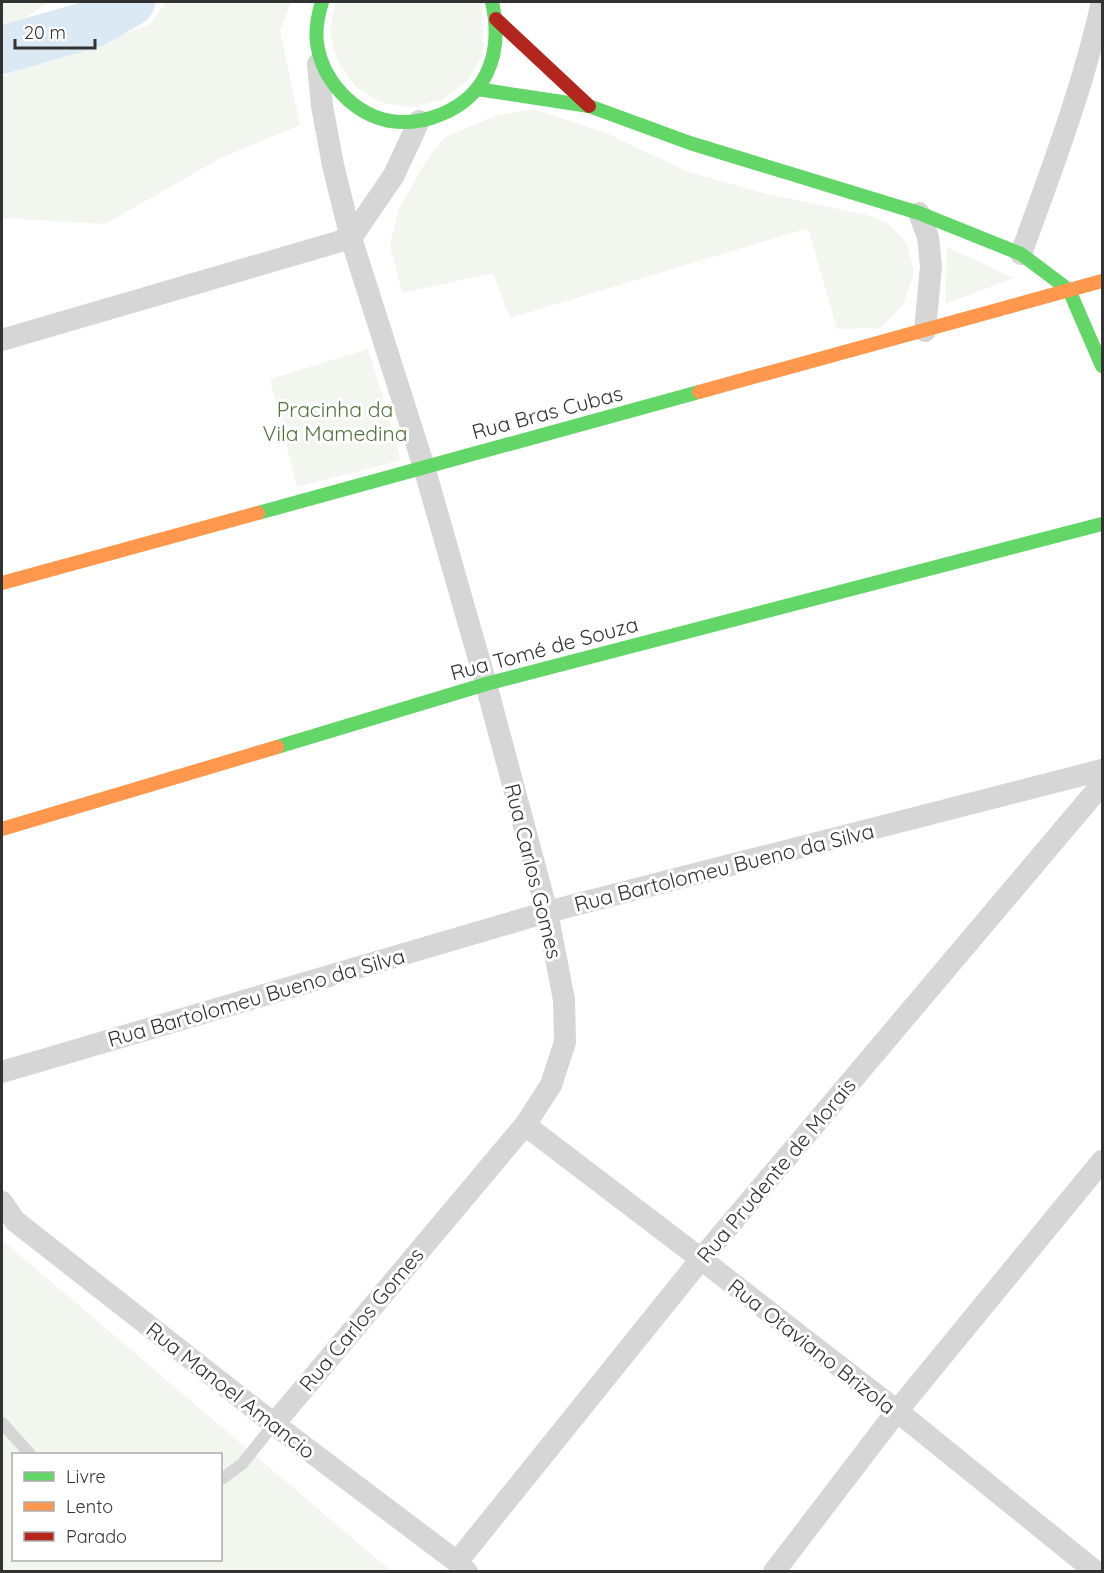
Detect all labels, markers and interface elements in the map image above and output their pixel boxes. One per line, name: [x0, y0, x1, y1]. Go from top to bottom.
scale bar: [15, 12, 94, 50]
text: 20 m: [24, 21, 66, 44]
street label: Rua Bras Cubas: [469, 379, 625, 445]
park label: Pracinha da Vila Mamedina: [263, 396, 407, 446]
street label: Rua Tomé de Souza: [447, 610, 641, 686]
street label: Rua Carlos Gomes: [500, 781, 568, 961]
street label: Rua Bartolomeu Bueno da Silva: [571, 817, 877, 917]
street label: Rua Bartolomeu Bueno da Silva: [104, 942, 408, 1052]
street label: Rua Prudente de Morais: [691, 1072, 861, 1268]
street label: Rua Carlos Gomes: [293, 1242, 429, 1396]
street label: Rua Otaviano Brizola: [723, 1273, 901, 1419]
street label: Rua Manoel Amancio: [141, 1316, 321, 1464]
legend: [12, 1453, 222, 1561]
text: Livre: [66, 1465, 106, 1488]
text: Lento: [66, 1495, 113, 1518]
text: Parado: [66, 1525, 127, 1548]

